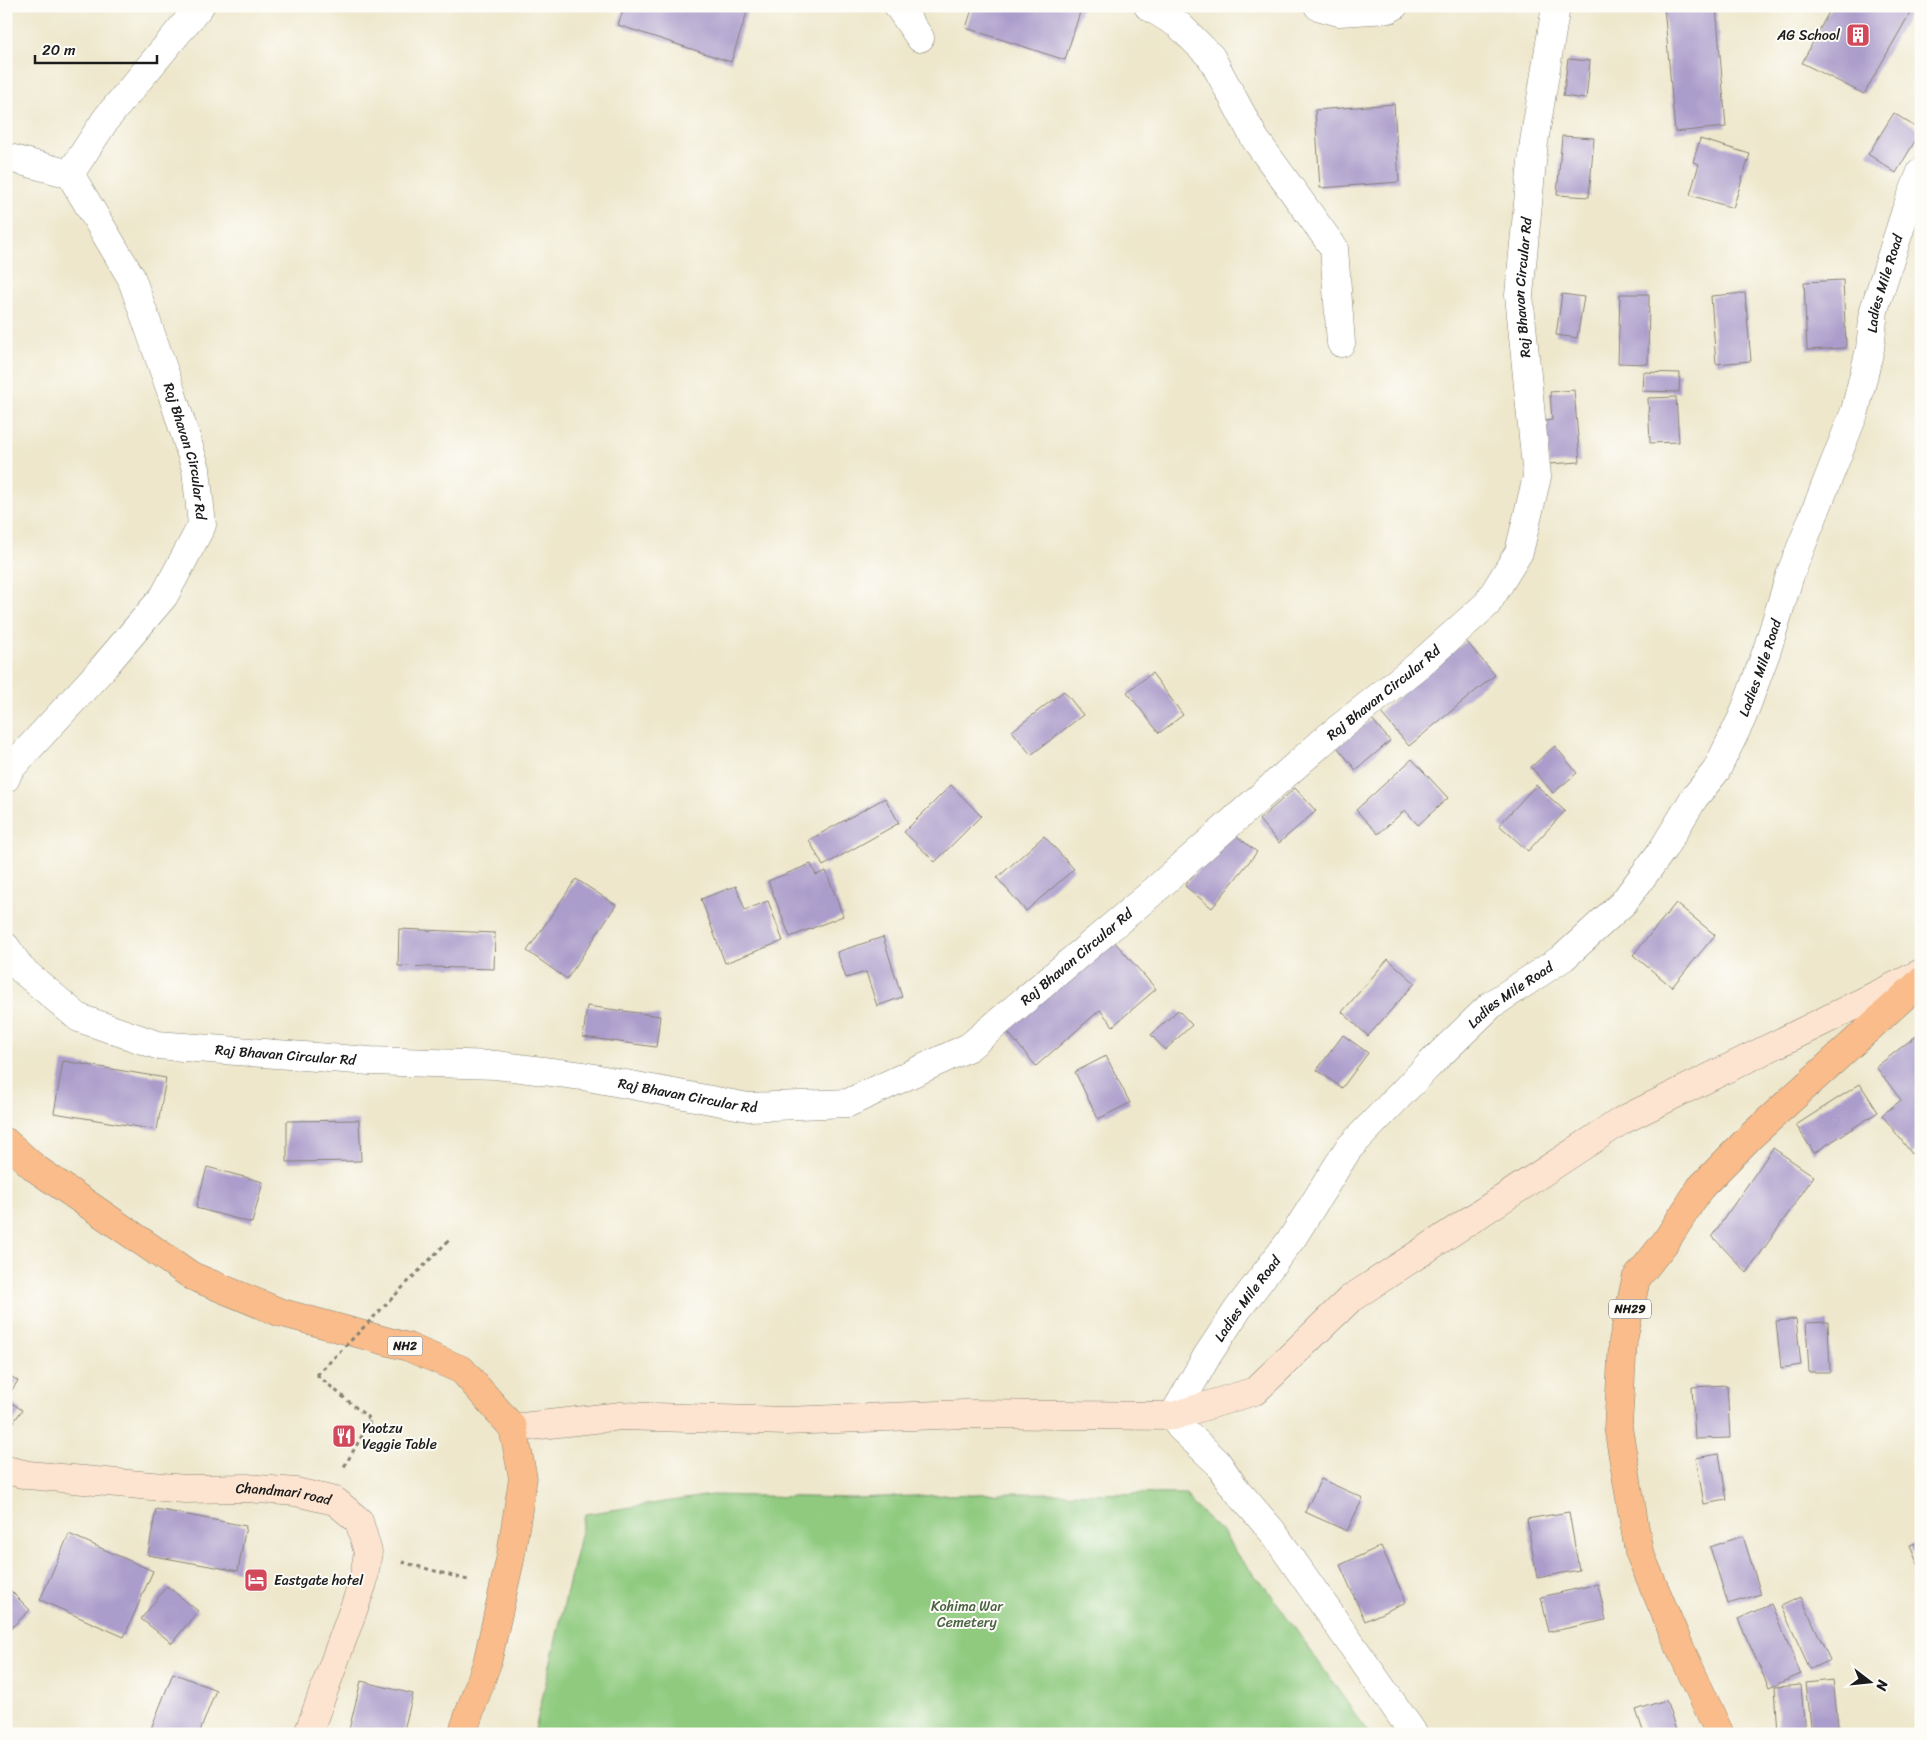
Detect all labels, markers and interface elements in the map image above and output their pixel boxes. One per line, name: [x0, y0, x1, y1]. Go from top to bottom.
building icon: AG School: [1845, 22, 1871, 48]
place label: AG School: [1776, 23, 1841, 48]
scale bar: [35, 32, 158, 64]
text: 20 m: [42, 37, 76, 63]
street label: Raj Bhavan Circular Rd: [1506, 215, 1539, 359]
street label: Ladies Mile Road: [1859, 230, 1910, 334]
street label: Raj Bhavan Circular Rd: [156, 379, 214, 523]
street label: Ladies Mile Road: [1731, 615, 1789, 720]
street label: Raj Bhavan Circular Rd: [1321, 638, 1447, 747]
street label: Raj Bhavan Circular Rd: [1014, 901, 1139, 1012]
street label: Ladies Mile Road: [1461, 954, 1560, 1034]
street label: Raj Bhavan Circular Rd: [214, 1037, 358, 1073]
street label: Raj Bhavan Circular Rd: [616, 1070, 759, 1120]
street label: Ladies Mile Road: [1207, 1249, 1288, 1347]
road number: NH29: [1609, 1300, 1651, 1318]
road number: NH2: [388, 1336, 422, 1355]
place label: Yaotzu Veggie Table: [362, 1416, 437, 1457]
restaurant icon: Yaotzu Veggie Table: [331, 1423, 357, 1449]
street label: Chandmari road: [235, 1475, 335, 1513]
hotel icon: Eastgate hotel: [243, 1567, 269, 1593]
place label: Eastgate hotel: [274, 1568, 364, 1593]
park label: Kohima War Cemetery: [931, 1594, 1004, 1635]
north arrow: [1844, 1658, 1894, 1708]
text: N: [1869, 1676, 1896, 1694]

